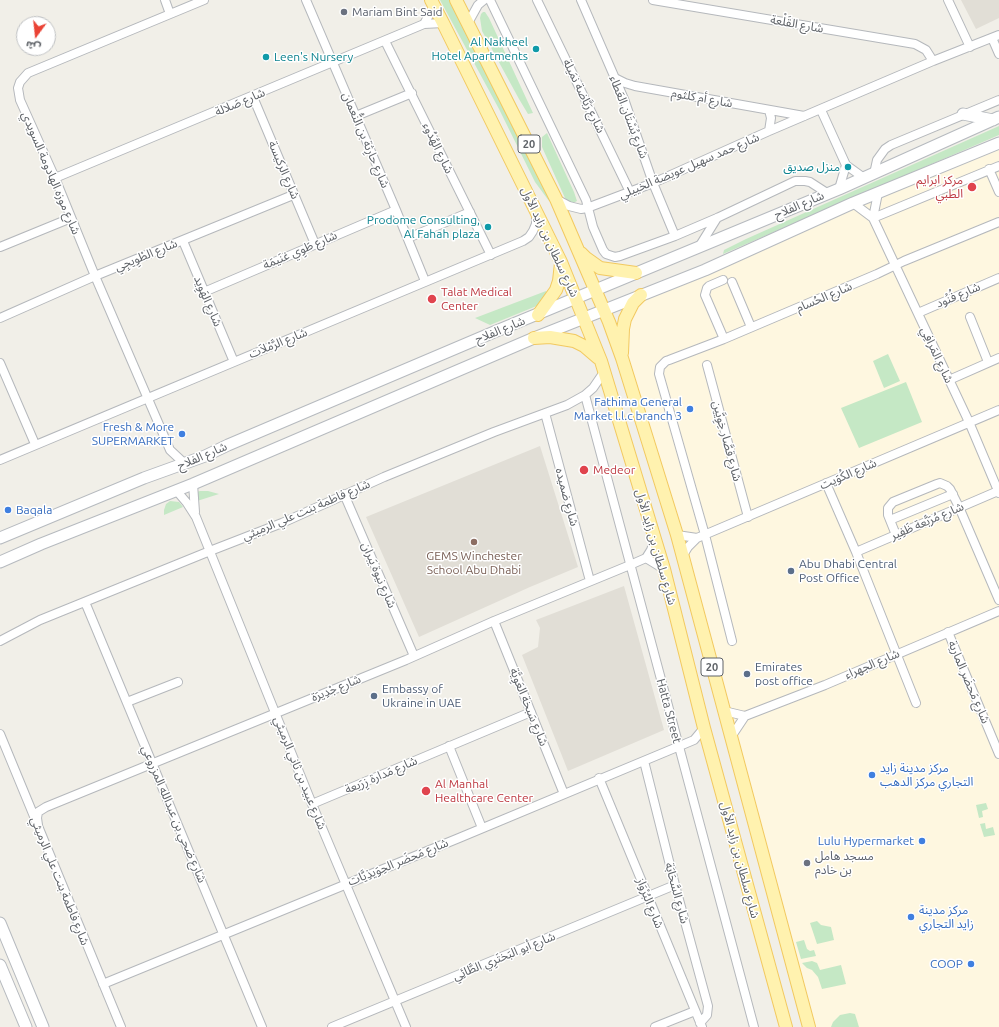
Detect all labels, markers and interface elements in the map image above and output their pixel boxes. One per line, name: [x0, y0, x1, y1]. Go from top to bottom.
place label: Mariam Bint Said: [352, 5, 443, 19]
marker: Mariam Bint Said: [339, 7, 349, 17]
street label: شارع القَلْعة: [769, 12, 825, 36]
north arrow: [16, 16, 56, 56]
place label: Al Nakheel Hotel Apartments: [431, 35, 528, 63]
text: ش: [24, 39, 42, 54]
marker: Al Nakheel Hotel Apartments: [531, 44, 541, 54]
place label: Leen's Nursery: [274, 50, 353, 64]
marker: Leen's Nursery: [261, 52, 271, 62]
street label: شارع رَبَّاضة نمَيلة: [560, 57, 608, 135]
street label: شارع بُسْتَان العَطاء: [607, 73, 651, 161]
street label: شارع صَلالة: [213, 85, 267, 119]
street label: شارع أم كلثوم: [670, 86, 734, 110]
street label: شارع حارِثة بن النُّعمان: [339, 90, 393, 190]
street label: شارع موزه الهادومة السويدي: [19, 109, 83, 237]
street label: شارع الهُدُوء: [420, 120, 456, 176]
street label: شارع حمد سهيل عويضة الخييلي: [617, 130, 761, 202]
road number: 20: [518, 135, 540, 153]
street label: شارع الركيسة: [265, 139, 303, 201]
place label: منزل صديق: [783, 160, 840, 174]
marker: منزل صديق: [843, 162, 853, 172]
place label: مركز ابرايم الطبي: [916, 173, 963, 201]
marker: مركز ابرايم الطبي: [966, 181, 978, 193]
street label: شارع سلطان بن زايد الأول: [518, 185, 582, 299]
street label: شارع الفلاح: [772, 188, 826, 222]
place label: Prodome Consulting, Al Fahah plaza: [367, 213, 480, 241]
marker: Prodome Consulting, Al Fahah plaza: [483, 222, 493, 232]
street label: شارع طَوِي غنَيمَة: [261, 228, 339, 272]
street label: شارع الطْوِيجِي: [113, 236, 179, 274]
street label: شارع الهَوِيد: [191, 273, 225, 329]
street label: شارع الحُسام: [794, 279, 854, 315]
street label: شارع فُنُود: [934, 279, 982, 311]
place label: Talat Medical Center: [441, 285, 512, 313]
marker: Talat Medical Center: [426, 293, 438, 305]
street label: شارع الفلاح: [473, 313, 527, 347]
street label: شارع الرَّمْلاَت: [247, 325, 309, 361]
street label: شارع المَرافِي: [918, 325, 956, 385]
place label: Fathima General Market l.l.c branch 3: [574, 395, 682, 423]
street label: شارع قصَّار خِوِيَّين: [709, 399, 745, 483]
marker: Fathima General Market l.l.c branch 3: [685, 404, 695, 414]
place label: Fresh & More SUPERMARKET: [92, 420, 174, 448]
marker: Fresh & More SUPERMARKET: [177, 429, 187, 439]
street label: شارع الفلاح: [175, 439, 229, 473]
street label: شارع الكُوَيت: [817, 456, 879, 492]
place label: Medeor: [593, 463, 635, 477]
marker: Medeor: [578, 464, 590, 476]
street label: شارع ضميده: [552, 466, 582, 528]
street label: شارع فاطمة بنت علي الرميثي: [240, 477, 372, 543]
street label: شارع سلطان بن زايد الأول: [633, 487, 679, 607]
street label: شارع مُرَبَّعة ظَفِير: [888, 499, 966, 543]
place label: Baqala: [16, 503, 52, 517]
marker: Baqala: [3, 505, 13, 515]
marker: GEMS Winchester School Abu Dhabi: [469, 537, 479, 547]
street label: شارع نيوة يَبران: [359, 540, 399, 610]
place label: GEMS Winchester School Abu Dhabi: [426, 549, 522, 577]
place label: Abu Dhabi Central Post Office: [799, 557, 897, 585]
marker: Abu Dhabi Central Post Office: [786, 566, 796, 576]
street label: شارع مَحضَر المارية: [945, 638, 993, 726]
street label: شارع الجهراء: [842, 646, 902, 682]
road number: 20: [701, 658, 723, 676]
place label: Emirates post office: [755, 660, 813, 688]
street label: شارع سَبخة العَوِيَّة: [507, 666, 551, 748]
marker: Emirates post office: [742, 669, 752, 679]
street label: شارع جْدِيرَة: [309, 672, 363, 704]
street label: Hatta Street: [653, 677, 685, 745]
place label: Embassy of Ukraine in UAE: [382, 682, 461, 710]
marker: Embassy of Ukraine in UAE: [369, 691, 379, 701]
street label: شارع عبيد بن ثاني الرميثي: [271, 714, 329, 832]
street label: شارع ضحي بن عبدالله المزروعي: [138, 743, 210, 885]
street label: شارع مَدارة زِرَيعة: [343, 753, 419, 797]
place label: مركز مدينة زايد التجاري مركز الدهب: [880, 761, 973, 789]
marker: مركز مدينة زايد التجاري مركز الدهب: [867, 770, 877, 780]
place label: Al Manhal Healthcare Center: [435, 777, 533, 805]
marker: Al Manhal Healthcare Center: [420, 785, 432, 797]
street label: شارع سلطان بن زايد الأول: [718, 800, 762, 920]
street label: شارع فاطمة بنت علي الرميثي: [28, 815, 92, 947]
place label: Lulu Hypermarket: [818, 834, 914, 848]
street label: شارع مَحضَر الحِوَيذِيَّات: [346, 835, 450, 889]
marker: Lulu Hypermarket: [917, 836, 927, 846]
place label: مسجد هامل بن خادم: [815, 849, 874, 877]
marker: مسجد هامل بن خادم: [802, 858, 812, 868]
street label: شارع السَّحَابَة: [662, 861, 692, 925]
street label: شارع البُرْوَاز: [633, 875, 667, 931]
place label: مركز مدينة زايد التجاري: [919, 903, 974, 931]
marker: مركز مدينة زايد التجاري: [906, 912, 916, 922]
street label: شارع أبو البَختَرِي الطَّائِي: [451, 929, 557, 983]
place label: COOP: [930, 957, 963, 971]
marker: COOP: [966, 959, 976, 969]

